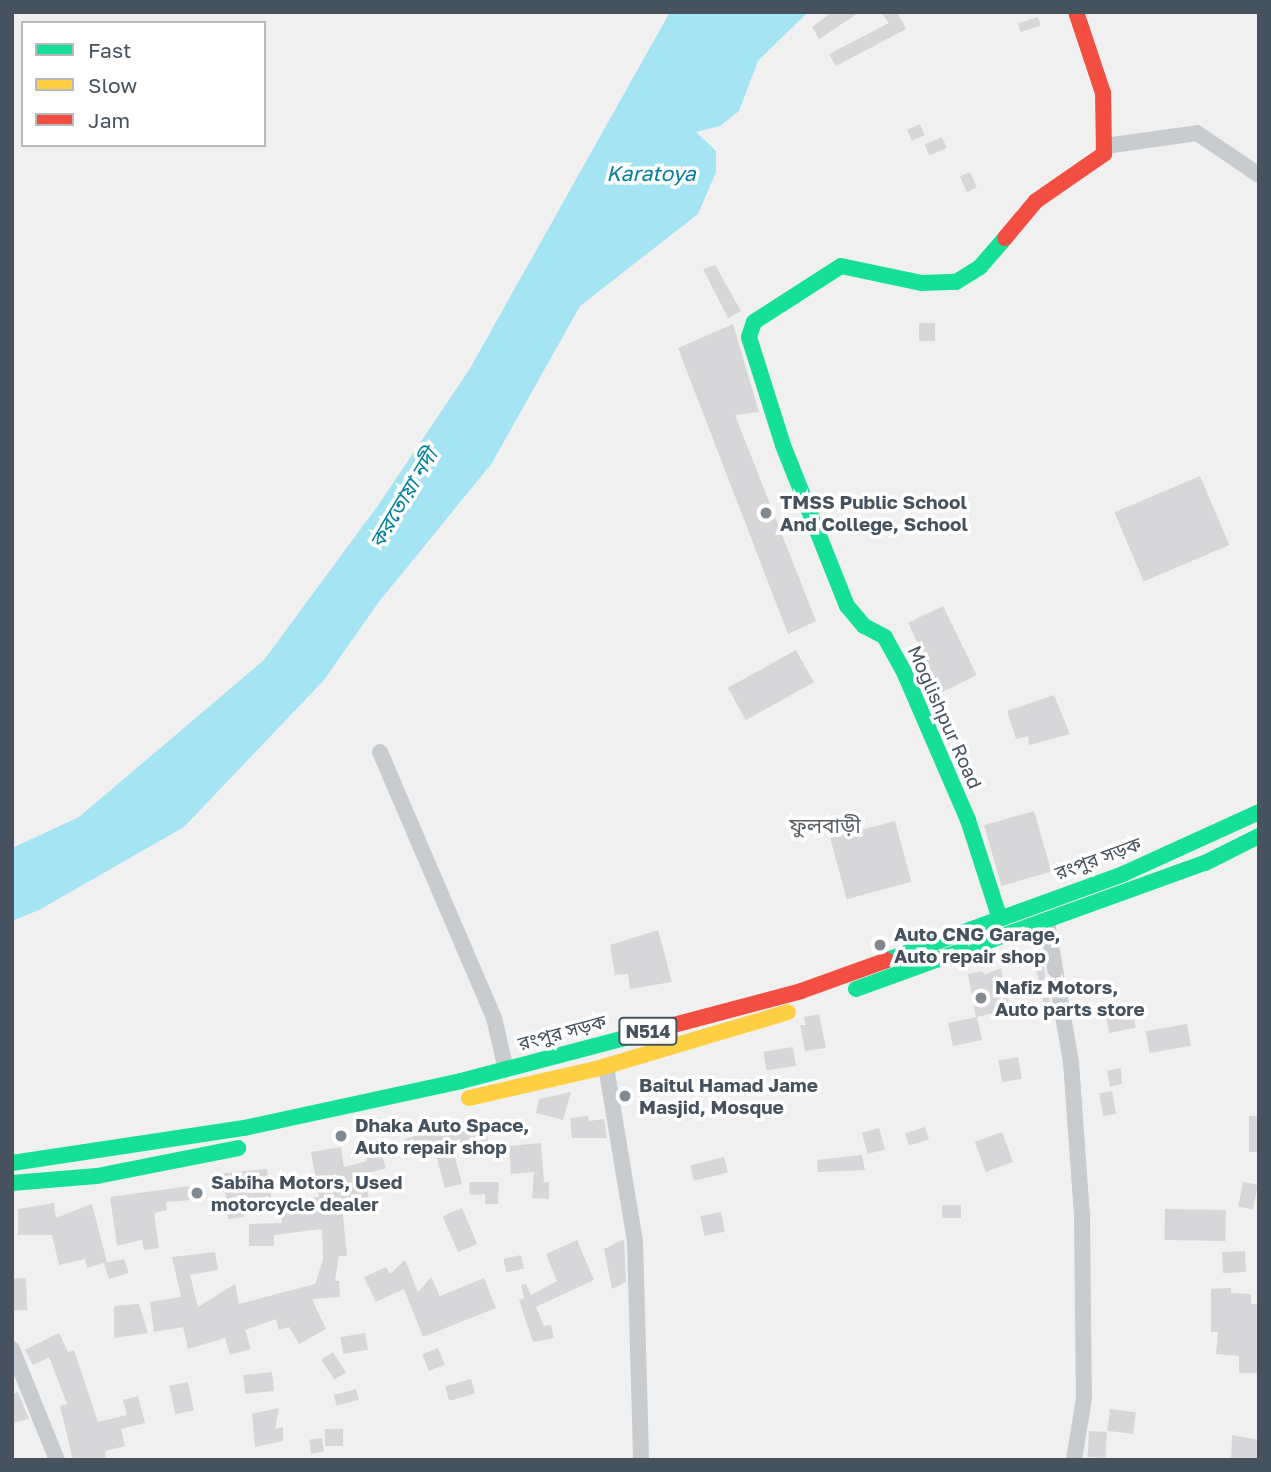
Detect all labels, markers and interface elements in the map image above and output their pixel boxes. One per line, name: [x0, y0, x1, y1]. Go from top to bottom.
legend: [21, 21, 266, 147]
text: Fast: [88, 37, 131, 63]
text: Slow: [88, 72, 137, 98]
text: Jam: [88, 107, 130, 133]
water label: Karatoya: [606, 160, 696, 186]
water label: করতোয়া নদী: [364, 444, 442, 552]
place label: TMSS Public School And College, School: [780, 491, 968, 535]
marker: TMSS Public School And College, School: [758, 505, 774, 521]
street label: Moglishpur Road: [903, 642, 987, 792]
district label: ফুলবাড়ী: [789, 812, 861, 838]
street label: রংপুর সড়ক: [1052, 832, 1144, 884]
place label: Auto CNG Garage, Auto repair shop: [894, 923, 1061, 967]
marker: Auto CNG Garage, Auto repair shop: [872, 937, 888, 953]
place label: Nafiz Motors, Auto parts store: [995, 976, 1145, 1020]
marker: Nafiz Motors, Auto parts store: [973, 990, 989, 1006]
street label: রংপুর সড়ক: [516, 1009, 608, 1055]
road number: N514: [618, 1016, 678, 1046]
place label: Baitul Hamad Jame Masjid, Mosque: [639, 1074, 818, 1118]
marker: Baitul Hamad Jame Masjid, Mosque: [617, 1088, 633, 1104]
place label: Dhaka Auto Space, Auto repair shop: [355, 1114, 529, 1158]
marker: Dhaka Auto Space, Auto repair shop: [333, 1128, 349, 1144]
place label: Sabiha Motors, Used motorcycle dealer: [211, 1171, 402, 1215]
marker: Sabiha Motors, Used motorcycle dealer: [189, 1185, 205, 1201]

